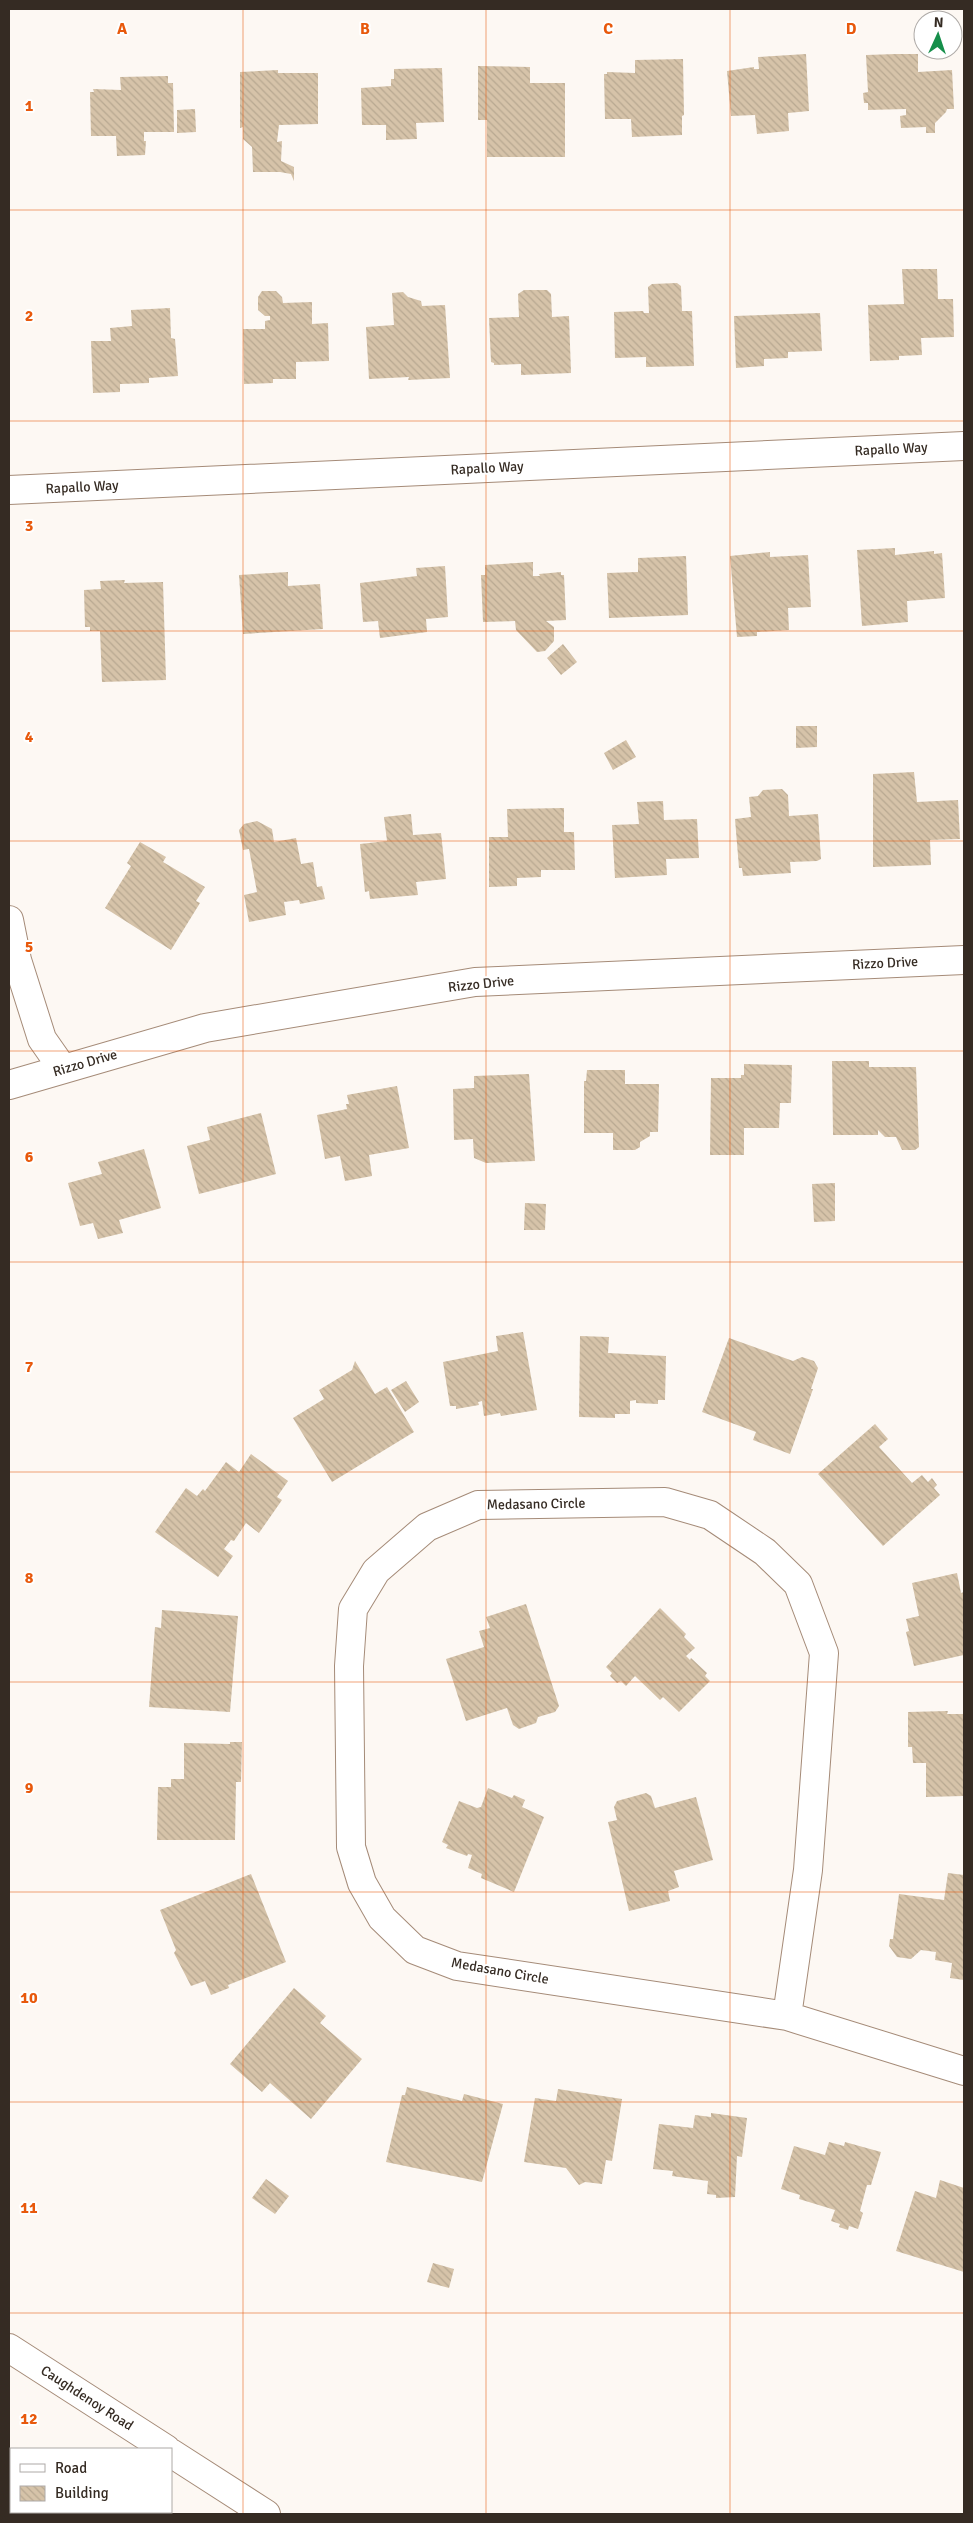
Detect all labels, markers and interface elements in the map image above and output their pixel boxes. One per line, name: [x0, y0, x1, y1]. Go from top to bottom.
north arrow: [913, 10, 963, 60]
text: N: [933, 14, 944, 31]
text: A: [117, 19, 128, 39]
text: B: [360, 19, 370, 39]
text: C: [603, 19, 613, 39]
text: D: [846, 19, 857, 39]
text: 1: [25, 96, 34, 116]
text: 2: [25, 306, 33, 326]
street label: Rapallo Way: [854, 439, 928, 459]
street label: Rapallo Way: [450, 458, 524, 478]
street label: Rapallo Way: [45, 477, 119, 497]
text: 3: [25, 516, 33, 536]
text: 4: [25, 727, 34, 747]
text: 5: [25, 937, 33, 957]
street label: Rizzo Drive: [852, 953, 918, 973]
street label: Rizzo Drive: [447, 972, 515, 996]
street label: Rizzo Drive: [51, 1046, 119, 1080]
text: 6: [25, 1147, 34, 1167]
text: 7: [25, 1357, 34, 1377]
street label: Medasano Circle: [486, 1495, 586, 1513]
text: 8: [25, 1568, 34, 1588]
text: 9: [25, 1778, 34, 1798]
street label: Medasano Circle: [450, 1954, 550, 1988]
text: 10: [20, 1988, 38, 2008]
text: 11: [20, 2198, 38, 2218]
street label: Caughdenoy Road: [38, 2362, 136, 2434]
text: 12: [20, 2409, 38, 2429]
legend: [10, 2448, 172, 2513]
text: Road: [55, 2459, 87, 2477]
text: Building: [55, 2484, 109, 2502]

